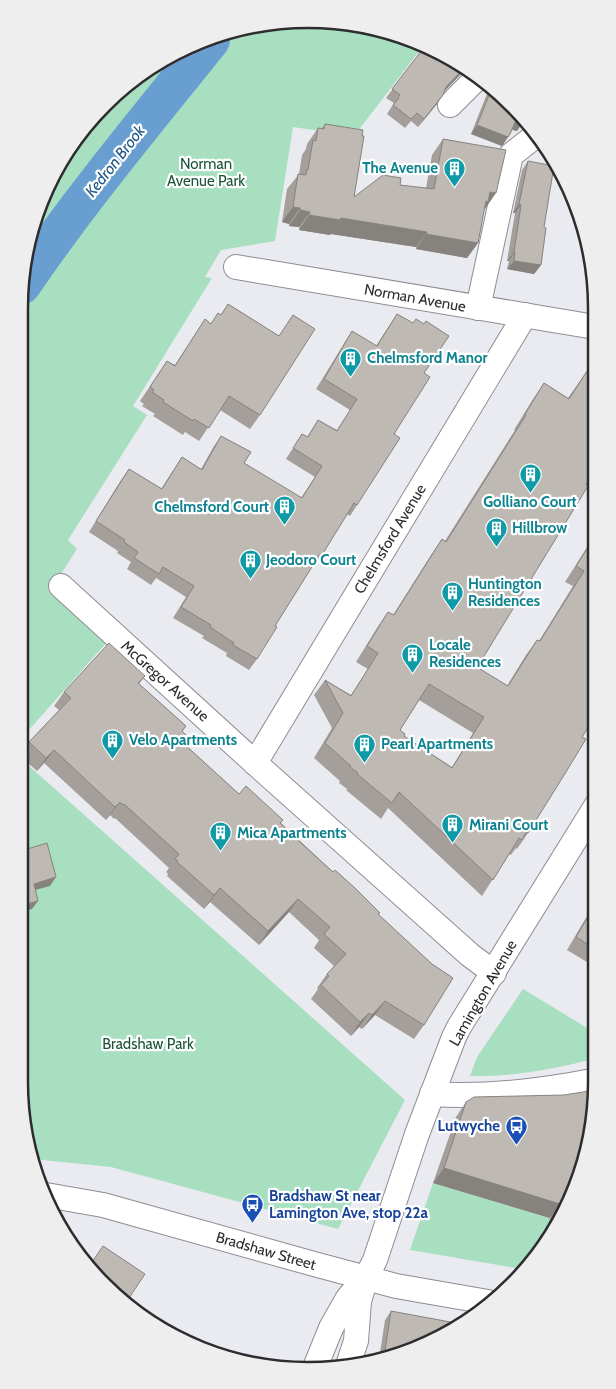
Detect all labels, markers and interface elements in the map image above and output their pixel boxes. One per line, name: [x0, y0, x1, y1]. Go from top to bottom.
water label: Kedron Brook: [81, 121, 149, 201]
park label: Norman Avenue Park: [167, 155, 245, 190]
building icon: The Avenue: [442, 156, 466, 187]
place label: The Avenue: [362, 159, 438, 177]
street label: Norman Avenue: [363, 280, 468, 316]
building icon: Chelmsford Manor: [339, 346, 363, 377]
place label: Chelmsford Manor: [367, 349, 487, 367]
building icon: Golliano Court: [518, 462, 542, 493]
street label: Chelmsford Avenue: [350, 481, 430, 597]
place label: Golliano Court: [483, 493, 577, 511]
building icon: Chelmsford Court: [273, 495, 297, 526]
place label: Chelmsford Court: [154, 498, 269, 516]
building icon: Hillbrow: [484, 516, 508, 547]
place label: Hillbrow: [512, 519, 567, 537]
building icon: Jeodoro Court: [238, 548, 262, 579]
place label: Jeodoro Court: [265, 551, 356, 569]
place label: Huntington Residences: [468, 575, 542, 610]
building icon: Huntington Residences: [440, 581, 464, 612]
place label: Locale Residences: [429, 636, 501, 671]
street label: McGregor Avenue: [117, 637, 213, 725]
building icon: Locale Residences: [401, 642, 425, 673]
building icon: Velo Apartments: [101, 728, 125, 759]
place label: Velo Apartments: [129, 731, 237, 749]
building icon: Pearl Apartments: [353, 732, 377, 763]
place label: Pearl Apartments: [381, 735, 493, 753]
building icon: Mirani Court: [441, 813, 465, 844]
place label: Mirani Court: [469, 816, 548, 834]
building icon: Mica Apartments: [209, 821, 233, 852]
place label: Mica Apartments: [237, 824, 347, 842]
street label: Lamington Avenue: [445, 936, 521, 1049]
park label: Bradshaw Park: [102, 1035, 194, 1053]
bus stop icon: Lutwyche: [504, 1114, 528, 1145]
place label: Lutwyche: [438, 1117, 500, 1135]
place label: Bradshaw St near Lamington Ave, stop 22a: [269, 1187, 428, 1222]
bus stop icon: Bradshaw St near Lamington Ave, stop 22a: [241, 1193, 265, 1224]
street label: Bradshaw Street: [214, 1228, 318, 1274]

